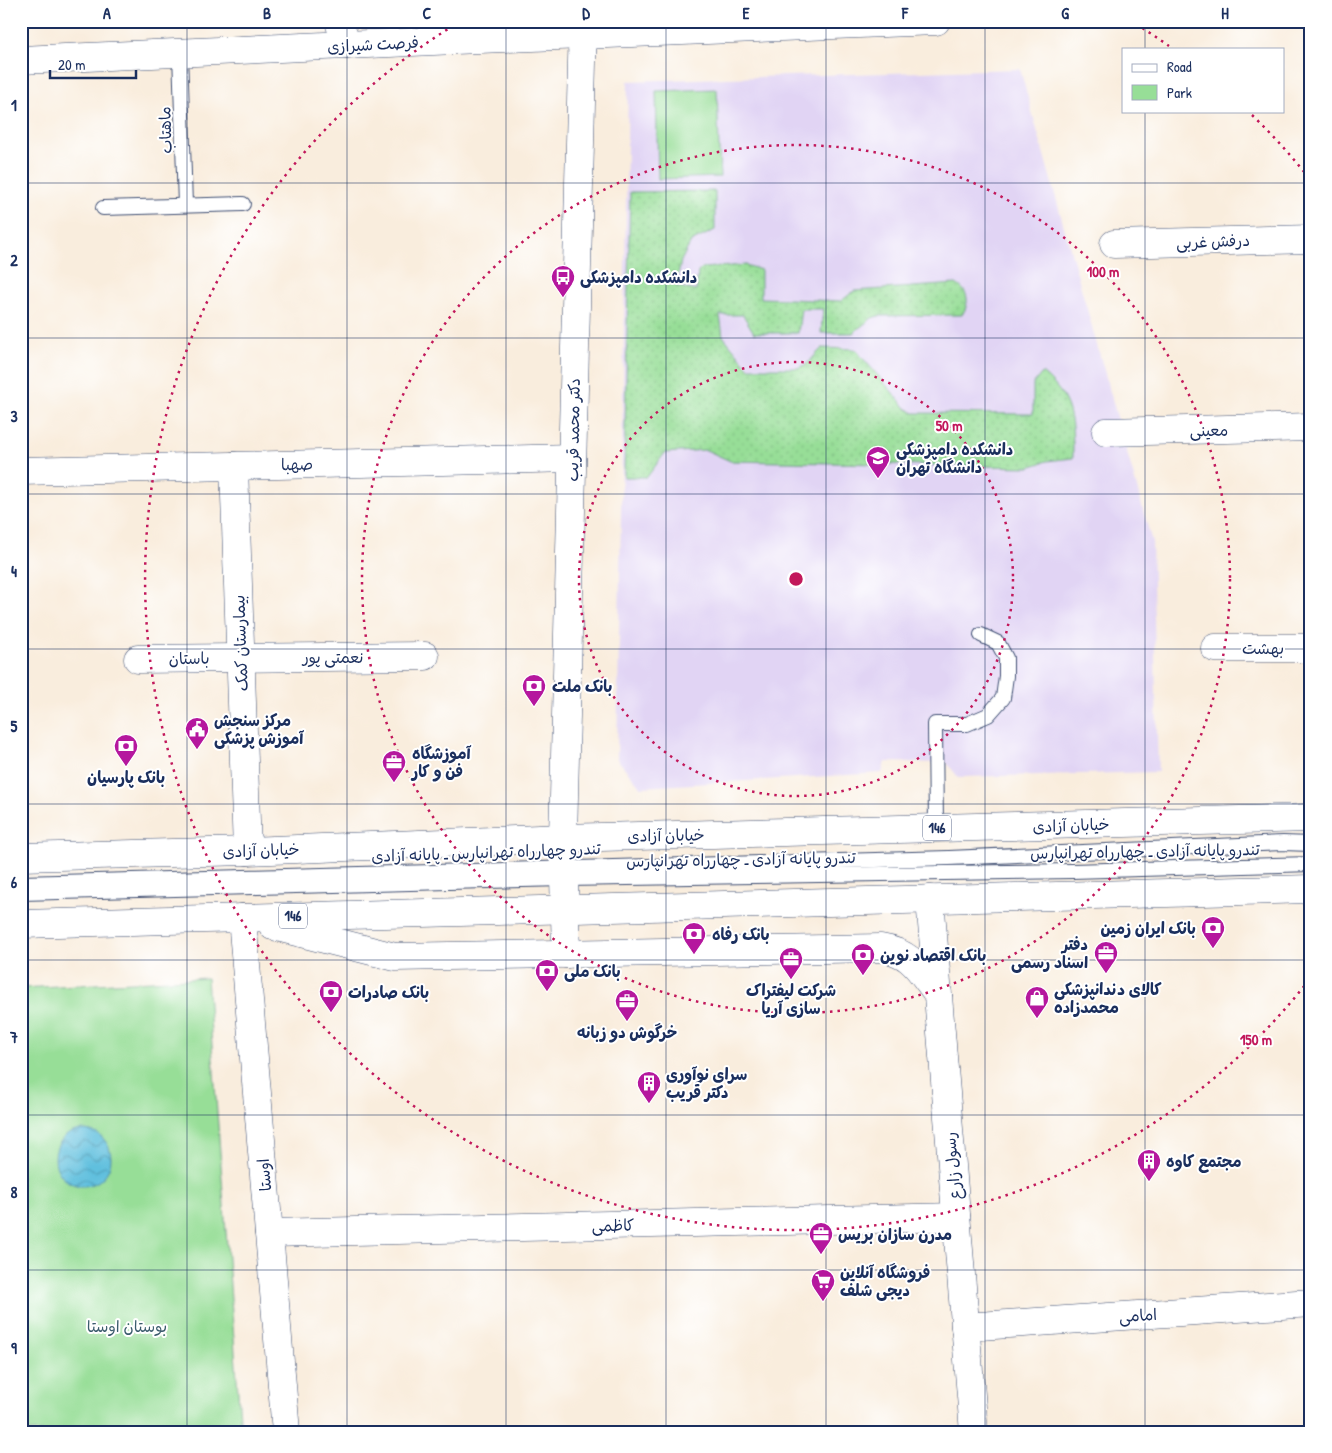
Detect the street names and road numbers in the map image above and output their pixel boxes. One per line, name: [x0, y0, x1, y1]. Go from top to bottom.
street label: فرصت شیرازی: [327, 31, 419, 57]
street label: ماهتاب: [153, 106, 177, 154]
street label: درفش غربی: [1176, 229, 1250, 253]
street label: دکتر محمد قریب: [561, 378, 585, 482]
street label: معینی: [1190, 419, 1228, 441]
street label: صهبا: [281, 453, 313, 475]
street label: بیمارستان کمک: [227, 594, 253, 692]
street label: بهشت: [1242, 637, 1284, 659]
street label: نعمتی پور: [301, 646, 363, 668]
street label: باستان: [168, 647, 210, 669]
street label: خیابان آزادی: [1032, 813, 1110, 837]
road number: 146: [923, 816, 951, 840]
street label: خیابان آزادی: [627, 823, 705, 847]
street label: تندرو چهارراه تهرانپارس ـ پایانه آزادی: [371, 837, 602, 867]
street label: خیابان آزادی: [222, 838, 300, 862]
street label: تندرو پایانه آزادی ـ چهارراه تهرانپارس: [1030, 838, 1260, 864]
street label: تندرو پایانه آزادی ـ چهارراه تهرانپارس: [626, 846, 856, 872]
road number: 146: [279, 904, 307, 928]
street label: رسول زارع: [938, 1131, 967, 1201]
street label: اوستا: [252, 1158, 276, 1192]
street label: کاظمی: [592, 1214, 635, 1236]
street label: امامی: [1118, 1303, 1158, 1327]

